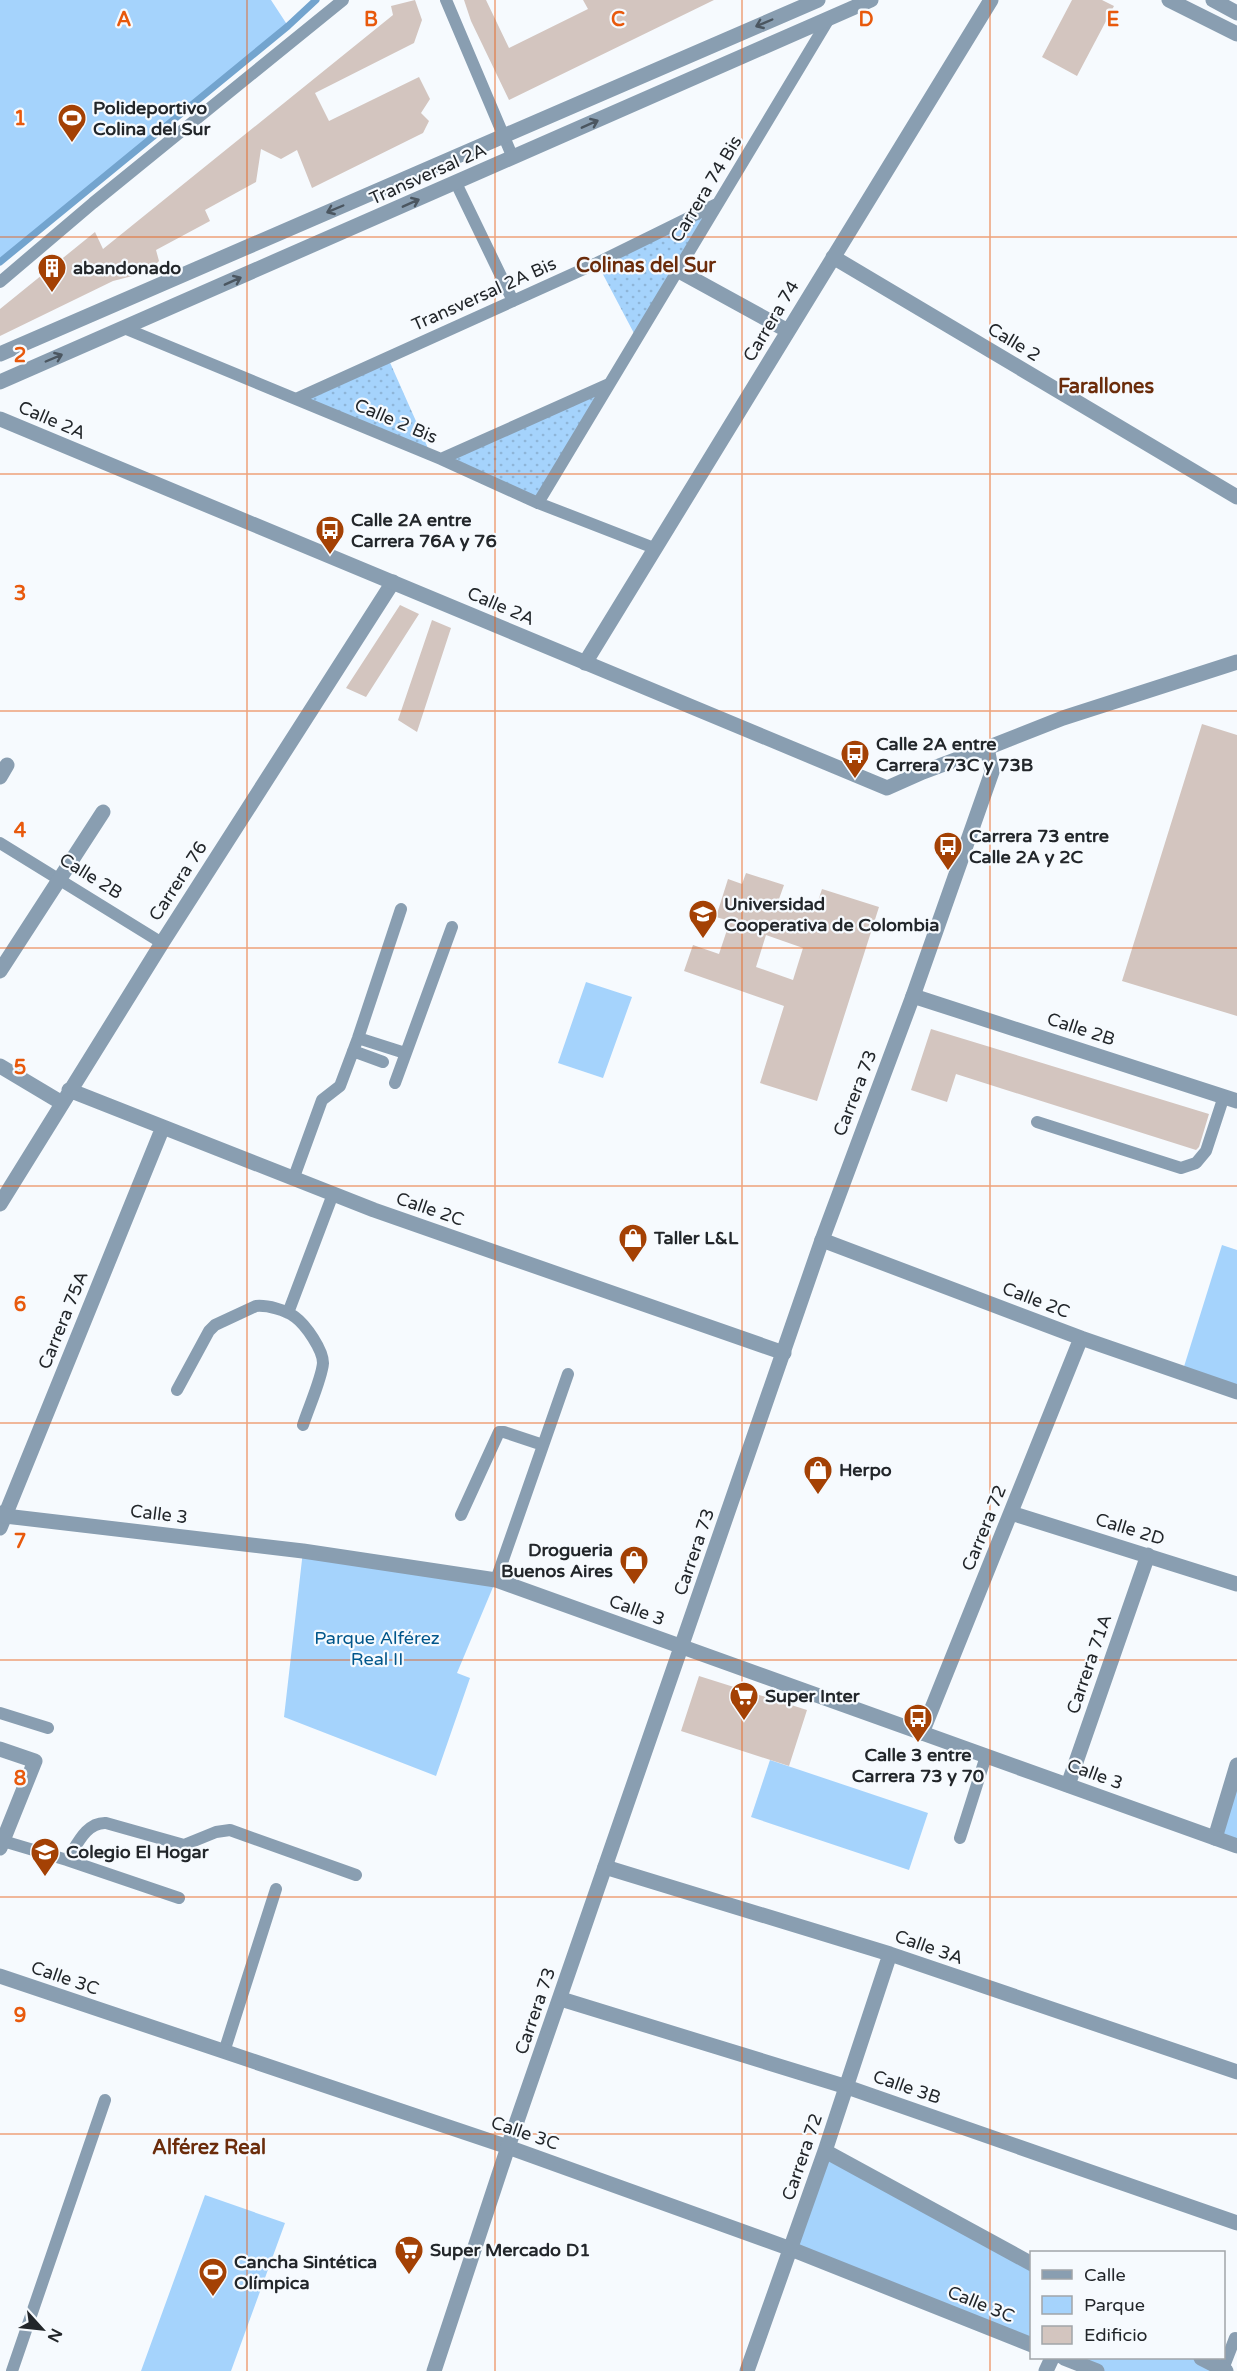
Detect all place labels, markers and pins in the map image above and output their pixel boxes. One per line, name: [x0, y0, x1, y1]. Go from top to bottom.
place label: Polideportivo Colina del Sur: [93, 97, 211, 140]
sports icon: Polideportivo Colina del Sur: [56, 102, 88, 144]
building icon: abandonado: [36, 252, 68, 294]
place label: abandonado: [73, 257, 181, 279]
place label: Calle 2A entre Carrera 76A y 76: [351, 509, 497, 552]
bus stop icon: Calle 2A entre Carrera 76A y 76: [314, 514, 346, 556]
place label: Calle 2A entre Carrera 73C y 73B: [876, 733, 1033, 776]
bus stop icon: Calle 2A entre Carrera 73C y 73B: [839, 738, 871, 780]
place label: Carrera 73 entre Calle 2A y 2C: [969, 825, 1109, 868]
bus stop icon: Carrera 73 entre Calle 2A y 2C: [932, 830, 964, 872]
place label: Universidad Cooperativa de Colombia: [724, 893, 939, 936]
school or university icon: Universidad Cooperativa de Colombia: [687, 898, 719, 940]
shop icon: Taller L&L: [617, 1222, 649, 1264]
place label: Taller L&L: [653, 1227, 739, 1249]
shop icon: Herpo: [802, 1454, 834, 1496]
place label: Herpo: [839, 1459, 892, 1481]
place label: Drogueria Buenos Aires: [501, 1539, 613, 1582]
shop icon: Drogueria Buenos Aires: [618, 1544, 650, 1586]
supermarket icon: Super Inter: [728, 1680, 760, 1722]
place label: Super Inter: [765, 1685, 861, 1707]
bus stop icon: Calle 3 entre Carrera 73 y 70: [902, 1702, 934, 1744]
place label: Calle 3 entre Carrera 73 y 70: [852, 1744, 984, 1787]
school or university icon: Colegio El Hogar: [29, 1836, 61, 1878]
place label: Colegio El Hogar: [66, 1841, 210, 1863]
supermarket icon: Super Mercado D1: [393, 2234, 425, 2276]
place label: Super Mercado D1: [430, 2239, 590, 2261]
place label: Cancha Sintética Olímpica: [234, 2251, 377, 2294]
sports icon: Cancha Sintética Olímpica: [197, 2256, 229, 2298]

